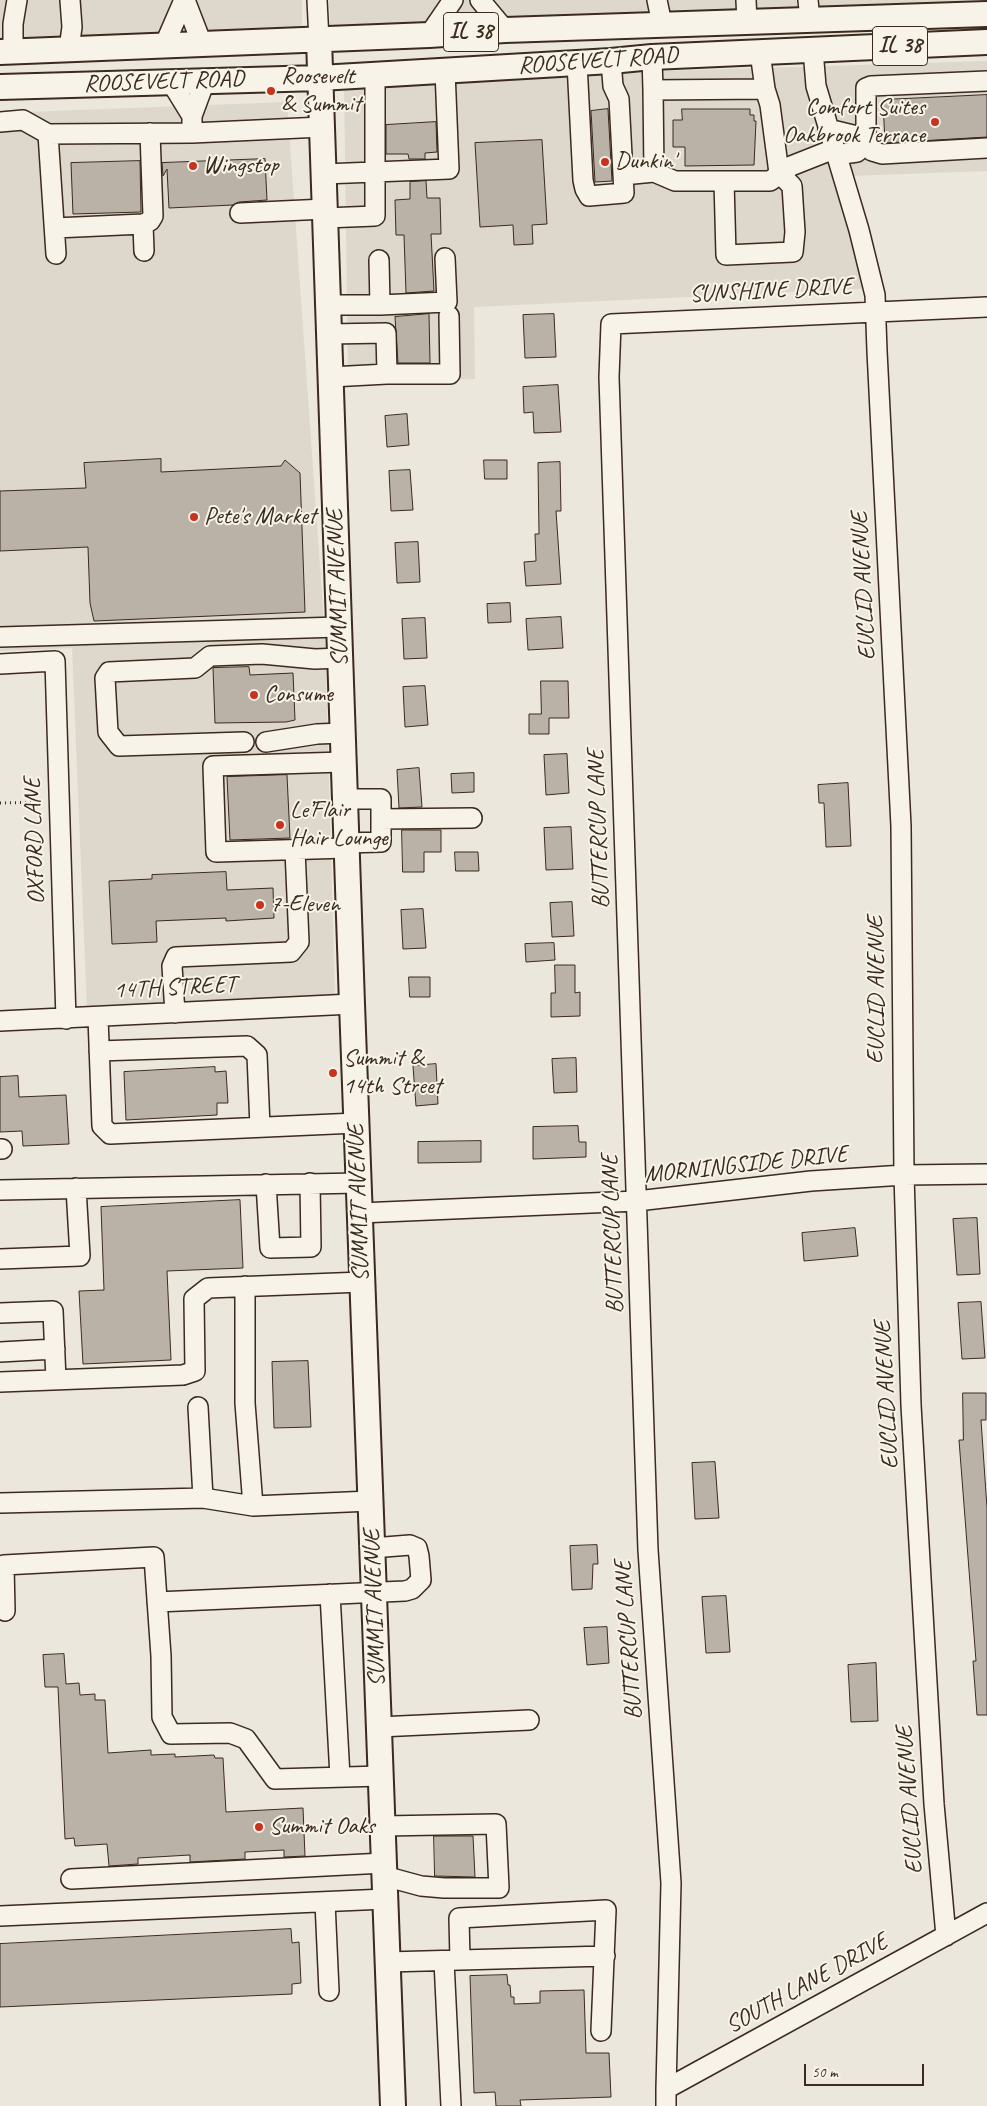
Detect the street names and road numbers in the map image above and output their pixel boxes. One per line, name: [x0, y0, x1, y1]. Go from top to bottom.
road number: IL 38: [444, 12, 498, 52]
road number: IL 38: [872, 26, 928, 66]
street label: ROOSEVELT ROAD: [517, 41, 679, 81]
street label: ROOSEVELT ROAD: [83, 65, 245, 99]
street label: SUNSHINE DRIVE: [689, 272, 853, 310]
street label: SUMMIT AVENUE: [321, 509, 355, 667]
street label: EUCLID AVENUE: [846, 511, 882, 661]
street label: BUTTERCUP LANE: [582, 749, 616, 909]
street label: OXFORD LANE: [18, 777, 52, 905]
street label: EUCLID AVENUE: [863, 916, 891, 1064]
street label: 14TH STREET: [113, 970, 237, 1006]
street label: SUMMIT AVENUE: [342, 1124, 376, 1282]
street label: MORNINGSIDE DRIVE: [643, 1140, 849, 1190]
street label: BUTTERCUP LANE: [596, 1154, 630, 1314]
street label: EUCLID AVENUE: [869, 1320, 905, 1470]
street label: SUMMIT AVENUE: [358, 1529, 392, 1687]
street label: BUTTERCUP LANE: [609, 1559, 649, 1721]
street label: EUCLID AVENUE: [890, 1725, 930, 1875]
street label: SOUTH LANE DRIVE: [721, 1928, 893, 2040]

